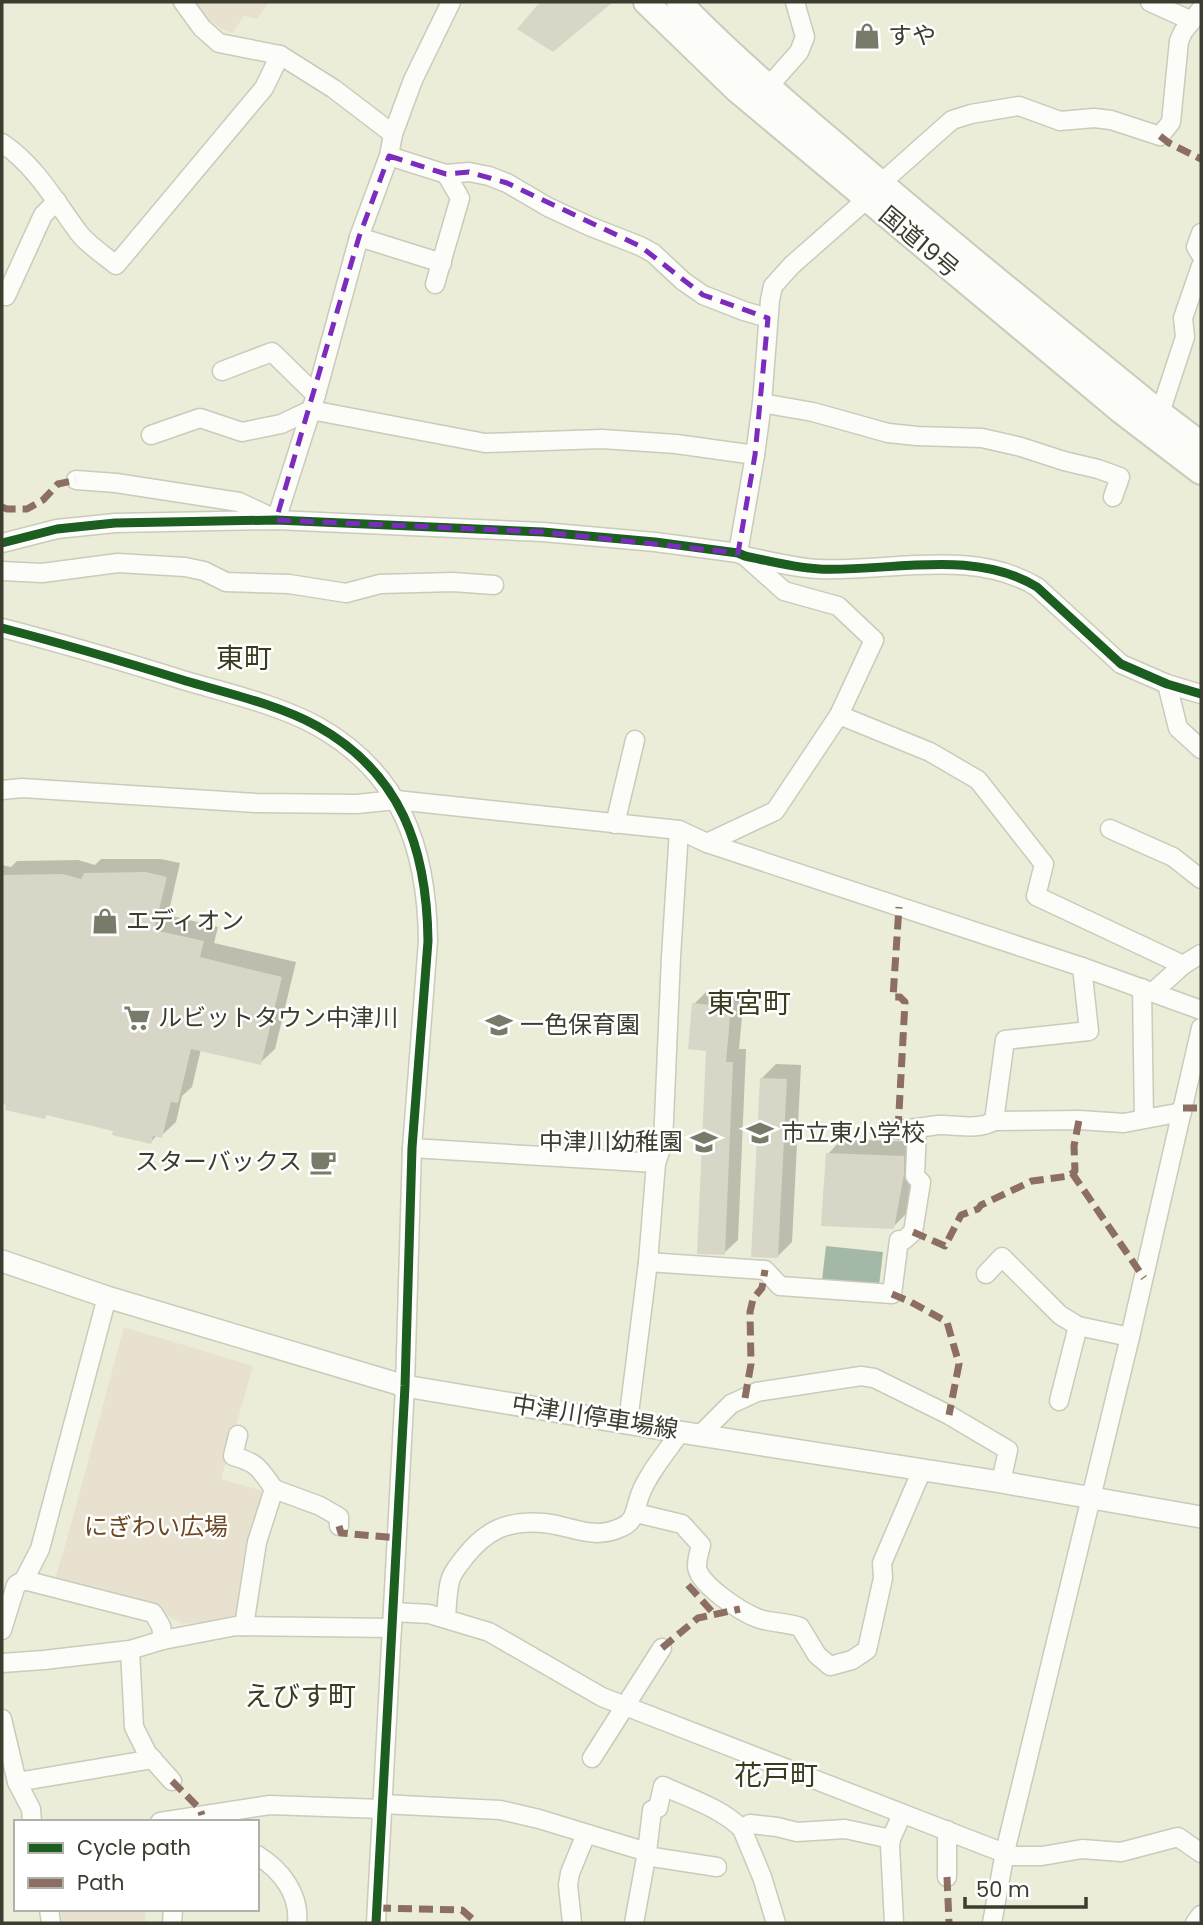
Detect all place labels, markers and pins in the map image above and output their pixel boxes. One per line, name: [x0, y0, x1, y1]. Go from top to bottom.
place label: すや: [888, 19, 936, 52]
shop icon: すや: [852, 21, 882, 51]
place label: エディオン: [126, 904, 244, 937]
shop icon: エディオン: [90, 906, 120, 936]
place label: ルビットタウン中津川: [158, 1001, 398, 1034]
supermarket icon: ルビットタウン中津川: [122, 1003, 152, 1033]
place label: 一色保育園: [520, 1008, 640, 1041]
school or university icon: 一色保育園: [484, 1010, 514, 1040]
place label: 市立東小学校: [781, 1116, 925, 1149]
school or university icon: 市立東小学校: [745, 1118, 775, 1148]
place label: 中津川幼稚園: [539, 1125, 683, 1158]
school or university icon: 中津川幼稚園: [689, 1127, 719, 1157]
place label: スターバックス: [135, 1145, 302, 1178]
cafe icon: スターバックス: [308, 1147, 338, 1177]

